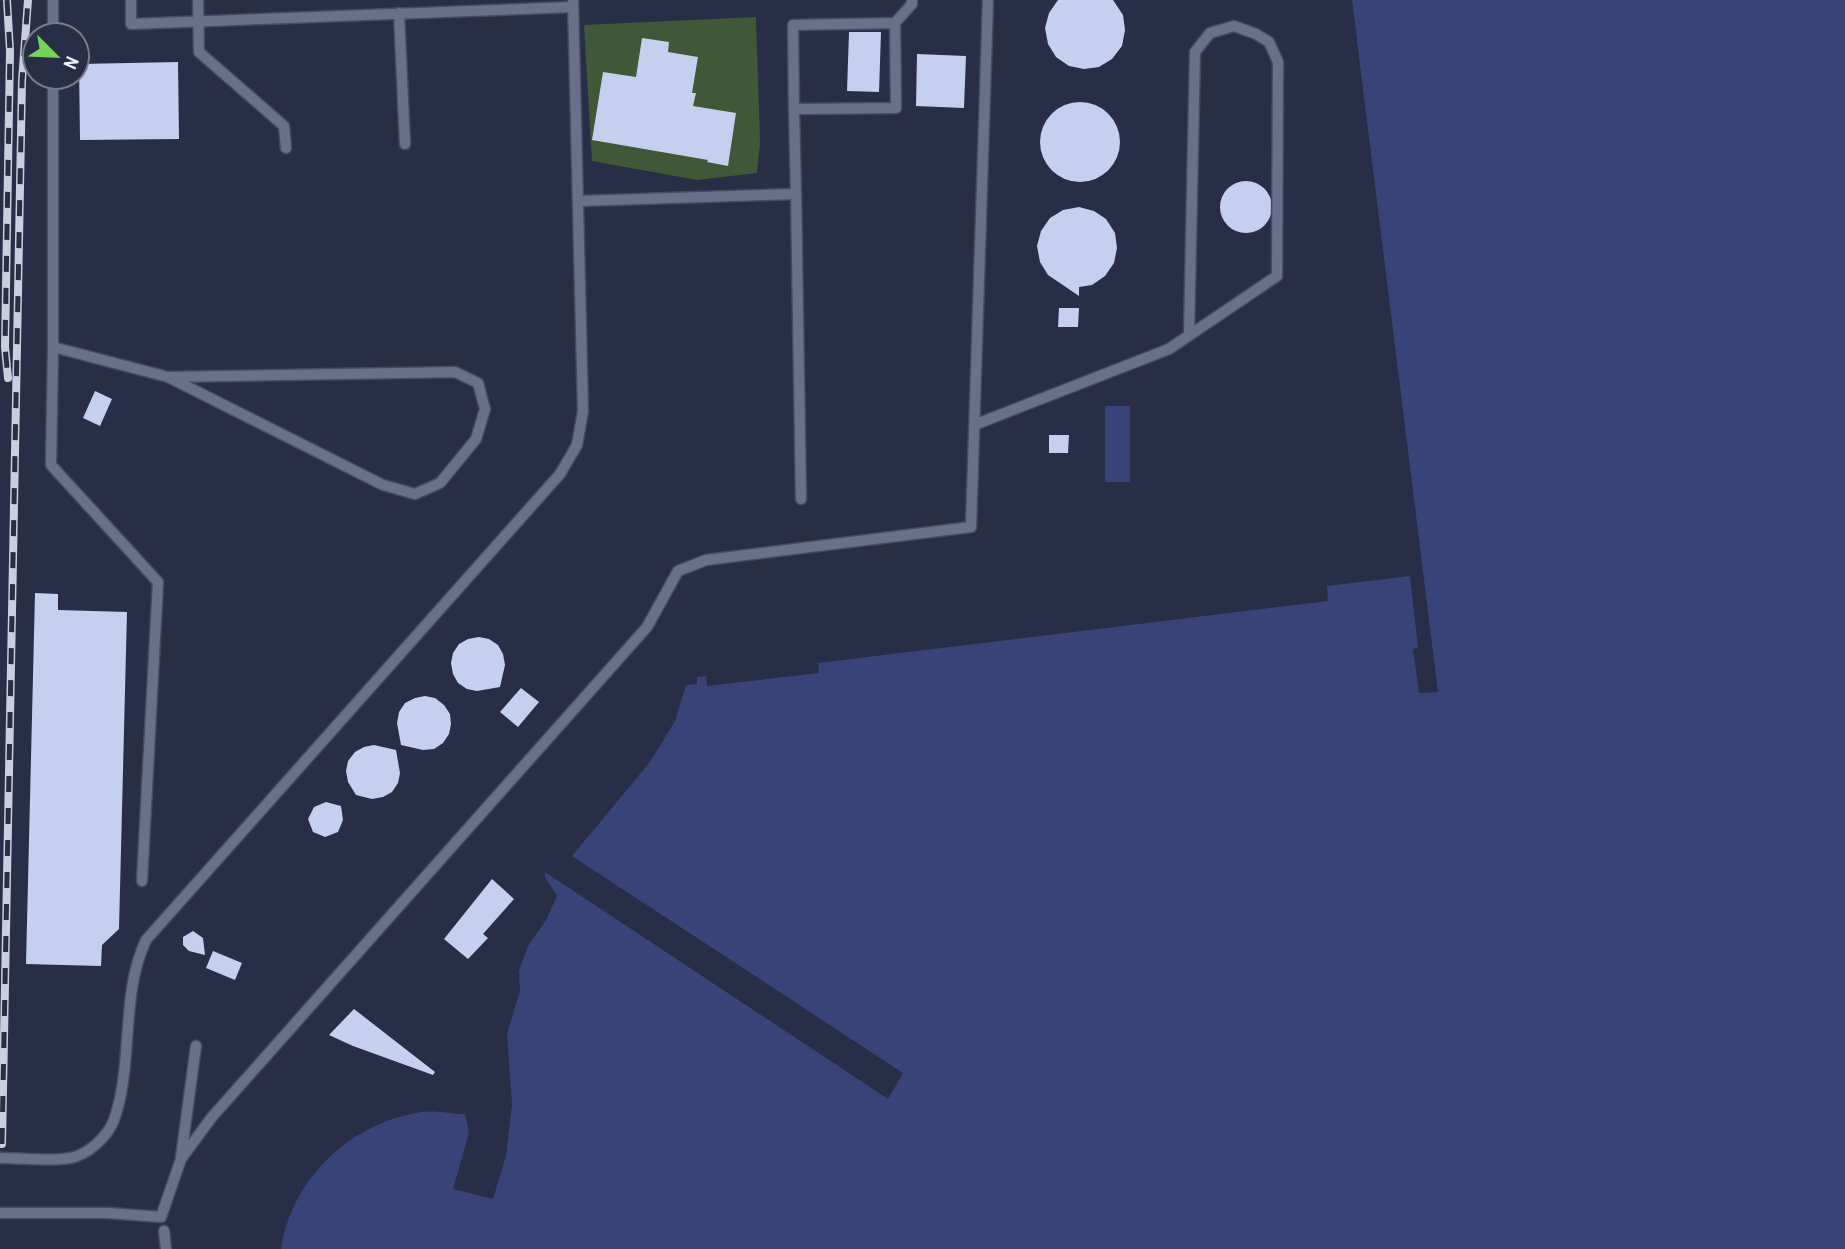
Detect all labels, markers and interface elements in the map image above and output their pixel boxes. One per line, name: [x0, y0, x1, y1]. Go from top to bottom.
north arrow: [21, 21, 91, 91]
text: N: [57, 52, 86, 73]

